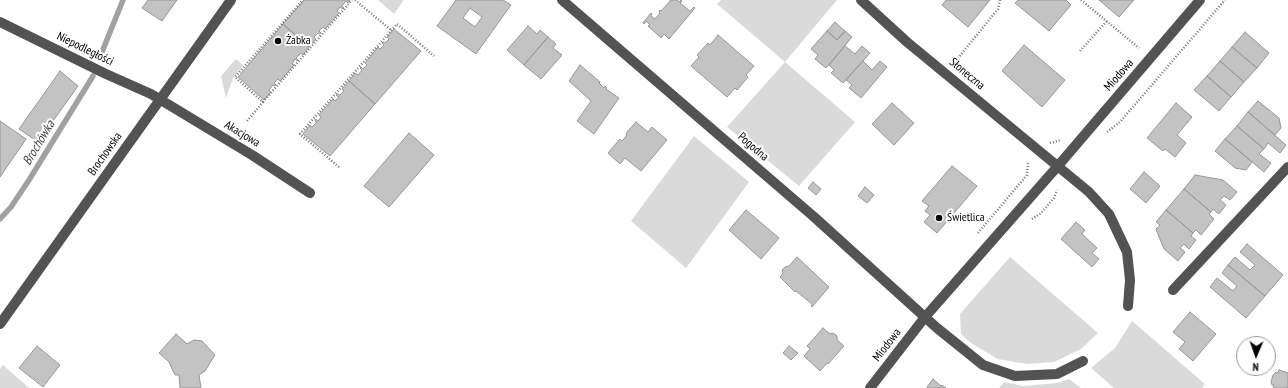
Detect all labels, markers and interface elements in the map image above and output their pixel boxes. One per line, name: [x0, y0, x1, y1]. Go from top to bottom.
street label: Niepodległości: [54, 29, 116, 69]
place label: Żabka: [286, 34, 311, 48]
marker: Żabka: [273, 36, 283, 46]
street label: Słoneczna: [946, 55, 988, 93]
street label: Miodowa: [1101, 56, 1137, 94]
water label: Brochówka: [20, 118, 58, 168]
street label: Akacjowa: [222, 118, 262, 150]
street label: Brochowska: [85, 130, 125, 178]
street label: Pogodna: [735, 130, 771, 164]
place label: Świetlica: [947, 211, 985, 225]
marker: Świetlica: [934, 213, 944, 223]
street label: Miodowa: [870, 326, 904, 364]
north arrow: [1236, 336, 1276, 376]
text: N: [1252, 360, 1259, 374]

